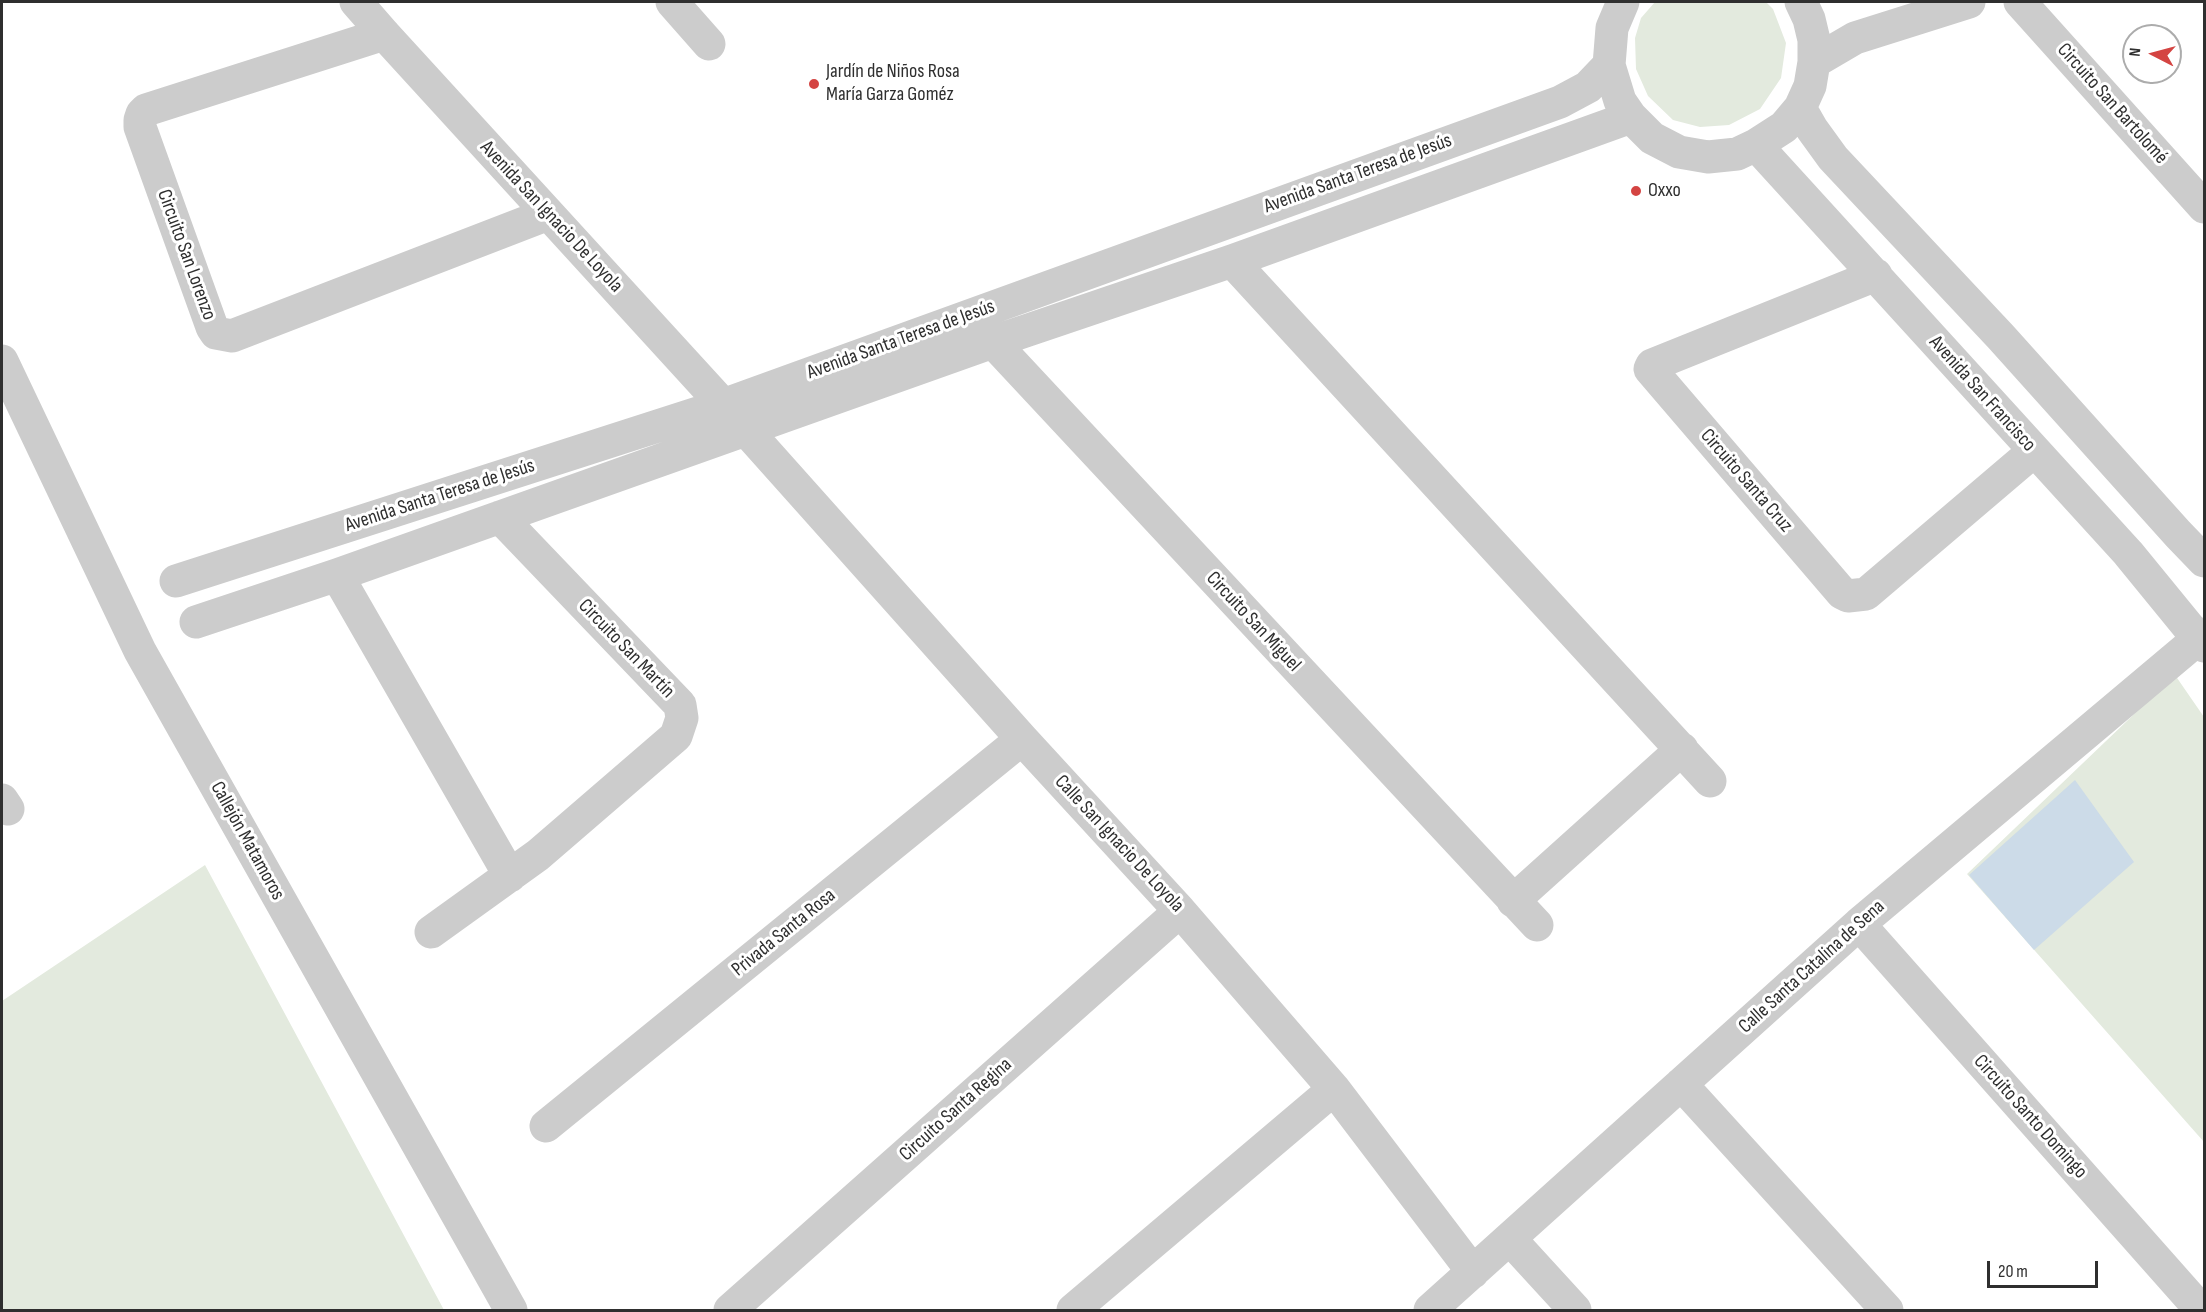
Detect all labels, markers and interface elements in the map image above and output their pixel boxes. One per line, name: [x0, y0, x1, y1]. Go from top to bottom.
north arrow: [2122, 24, 2182, 84]
street label: Circuito San Bartolomé: [2052, 39, 2172, 169]
text: N: [2126, 47, 2145, 58]
place label: Jardín de Niños Rosa María Garza Goméz: [826, 60, 960, 107]
marker: Jardín de Niños Rosa María Garza Goméz: [807, 77, 821, 91]
street label: Avenida Santa Teresa de Jesús: [1261, 129, 1455, 219]
street label: Avenida San Ignacio De Loyola: [475, 136, 627, 298]
place label: Oxxo: [1648, 179, 1681, 203]
marker: Oxxo: [1629, 184, 1643, 198]
street label: Circuito San Lorenzo: [151, 187, 221, 323]
street label: Avenida Santa Teresa de Jesús: [804, 295, 998, 385]
street label: Avenida San Francisco: [1924, 331, 2040, 457]
street label: Circuito Santa Cruz: [1695, 424, 1797, 538]
street label: Avenida Santa Teresa de Jesús: [342, 454, 538, 538]
street label: Circuito San Miguel: [1201, 567, 1305, 677]
street label: Circuito San Martín: [573, 595, 679, 703]
street label: Calle San Ignacio De Loyola: [1049, 770, 1189, 918]
street label: Callejón Matamoros: [205, 778, 289, 904]
street label: Privada Santa Rosa: [727, 884, 841, 982]
street label: Calle Santa Catalina de Sena: [1734, 895, 1890, 1039]
street label: Circuito Santo Domingo: [1968, 1050, 2092, 1184]
street label: Circuito Santa Regina: [895, 1053, 1017, 1167]
scale bar: [1990, 1249, 2101, 1287]
text: 20 m: [1998, 1261, 2028, 1282]

